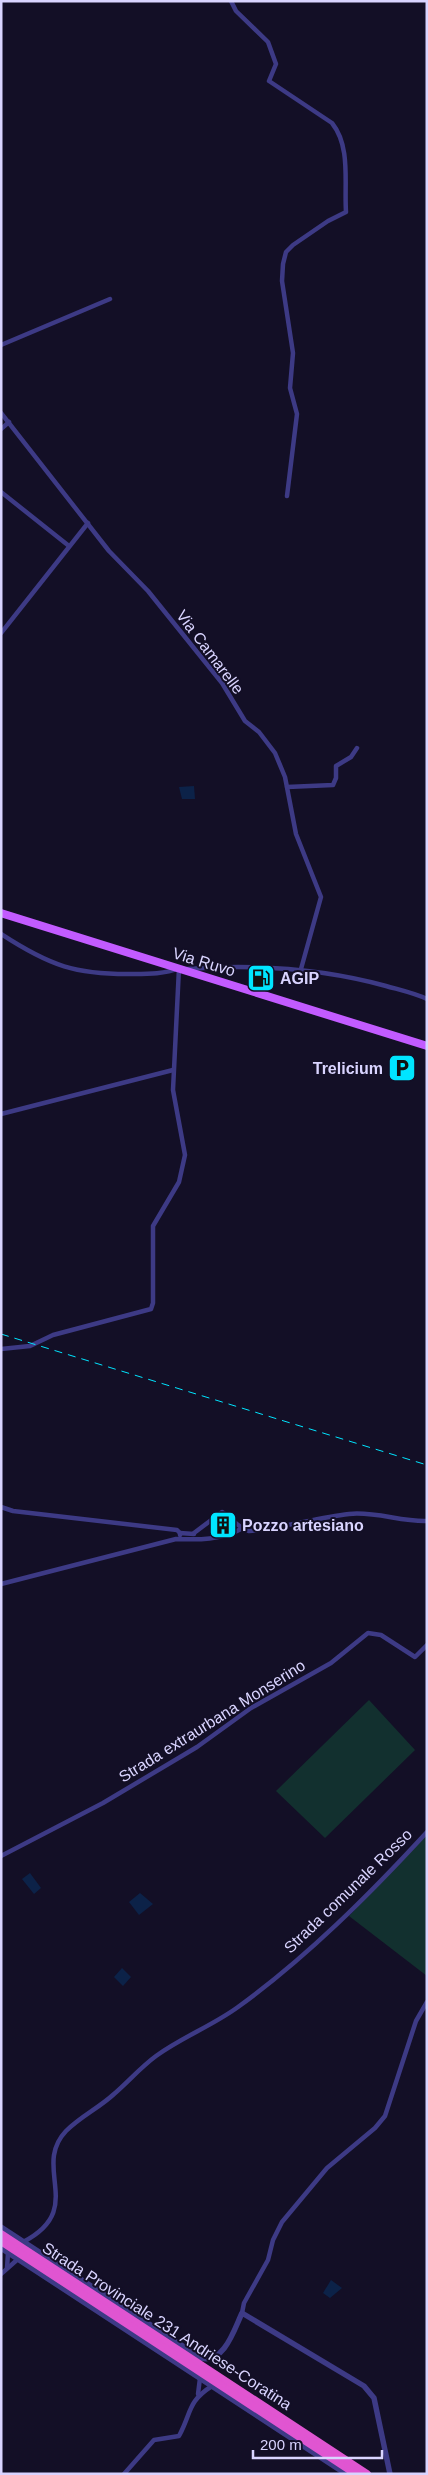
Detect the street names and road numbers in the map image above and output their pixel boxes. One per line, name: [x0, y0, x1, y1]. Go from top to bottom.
street label: Via Camarelle: [173, 607, 247, 697]
street label: Via Ruvo: [171, 944, 237, 980]
street label: Strada extraurbana Monserino: [116, 1656, 308, 1785]
street label: Strada comunale Rosso: [281, 1826, 415, 1956]
street label: Strada Provinciale 231 Andriese-Coratina: [39, 2239, 295, 2413]

